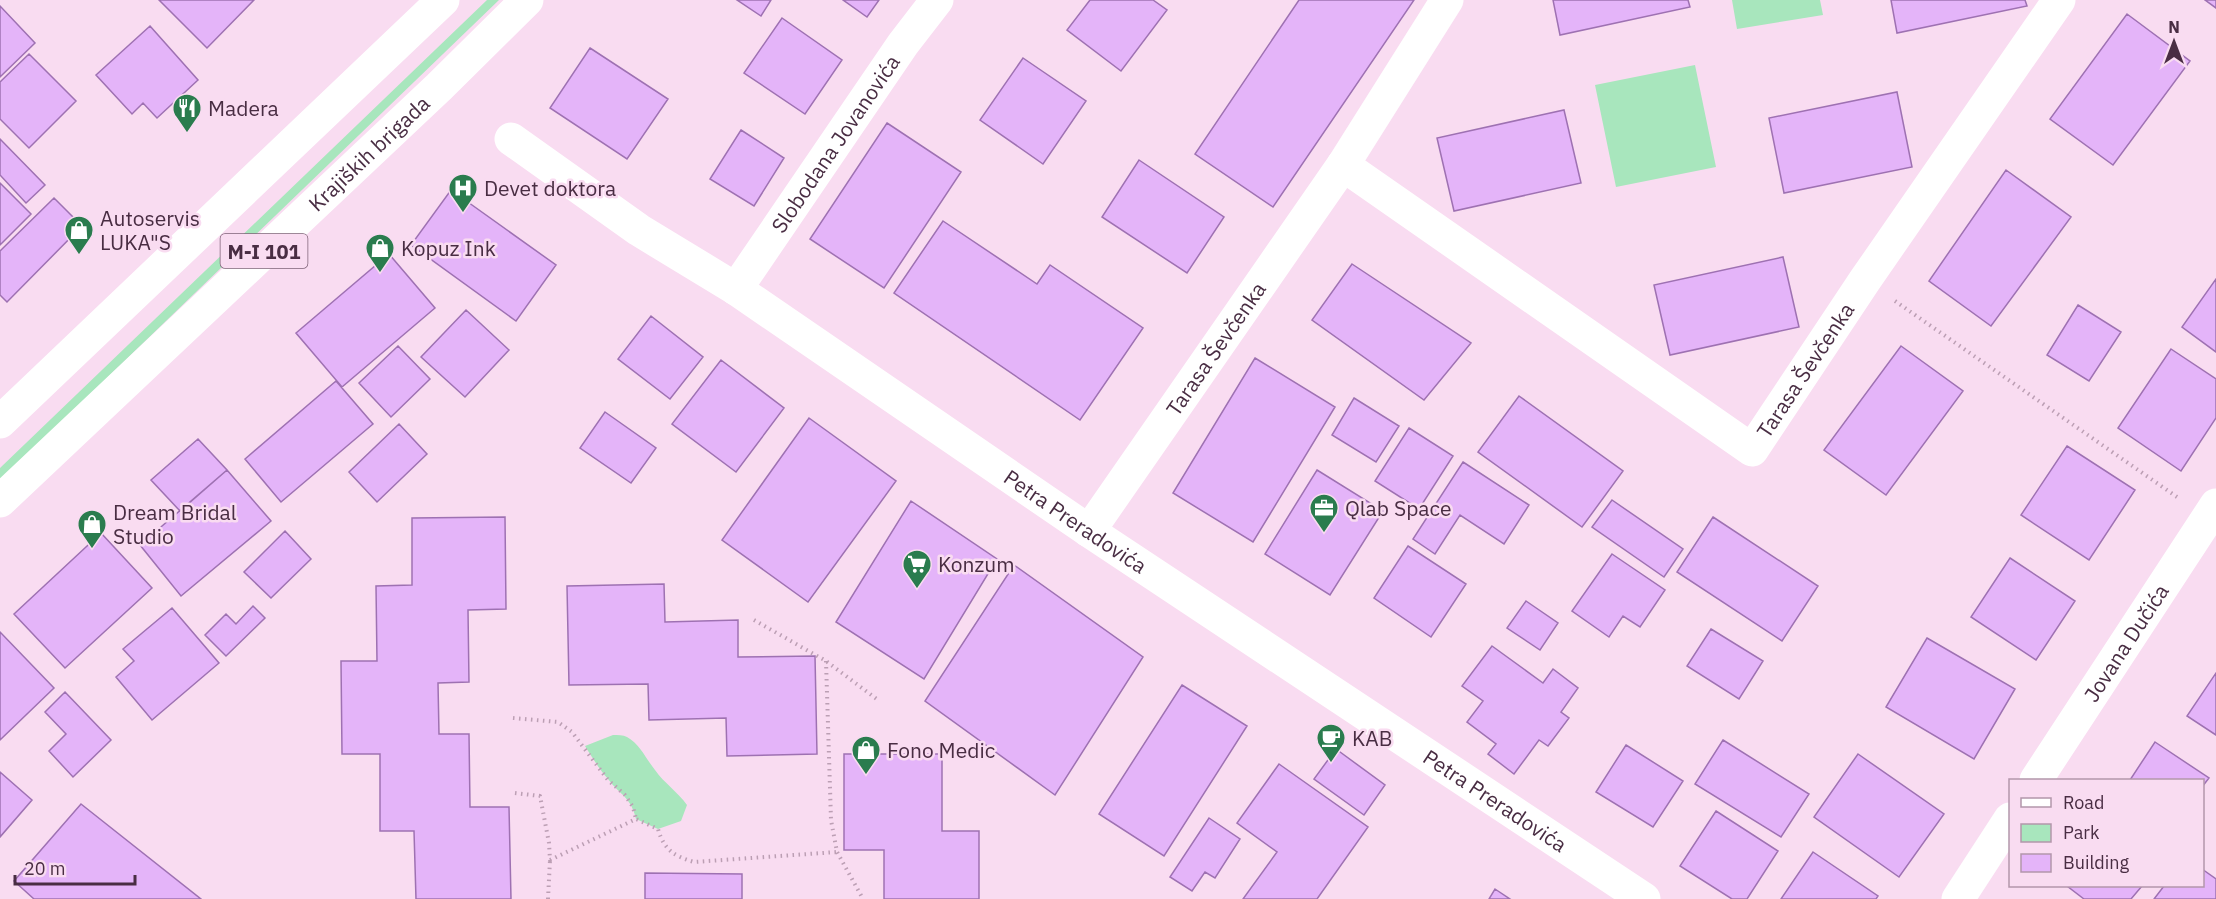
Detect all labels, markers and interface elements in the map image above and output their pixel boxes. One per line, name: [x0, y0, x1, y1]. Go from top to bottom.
north arrow: [2144, 12, 2204, 72]
text: N: [2168, 17, 2180, 37]
street label: Slobodana Jovanovića: [764, 49, 906, 238]
street label: Krajiških brigada: [302, 89, 435, 217]
restaurant icon: Madera: [171, 92, 203, 134]
place label: Madera: [208, 94, 279, 122]
hospital icon: Devet doktora: [447, 172, 479, 214]
place label: Devet doktora: [484, 174, 616, 202]
place label: Autoservis LUKA"S: [100, 204, 200, 256]
shop icon: Autoservis LUKA"S: [63, 214, 95, 256]
shop icon: Kopuz Ink: [364, 232, 396, 274]
road number: M-I 101: [220, 234, 308, 268]
place label: Kopuz Ink: [401, 234, 496, 262]
street label: Tarasa Ševčenka: [1159, 276, 1272, 421]
street label: Tarasa Ševčenka: [1750, 297, 1860, 443]
street label: Petra Preradovića: [999, 463, 1152, 580]
office icon: Qlab Space: [1308, 492, 1340, 534]
place label: Qlab Space: [1345, 494, 1452, 522]
place label: Dream Bridal Studio: [113, 498, 237, 550]
shop icon: Dream Bridal Studio: [76, 508, 108, 550]
supermarket icon: Konzum: [901, 548, 933, 590]
place label: Konzum: [938, 550, 1014, 578]
street label: Jovana Dučića: [2077, 578, 2175, 707]
cafe icon: KAB: [1315, 722, 1347, 764]
place label: KAB: [1352, 724, 1393, 752]
shop icon: Fono Medic: [850, 734, 882, 776]
place label: Fono Medic: [887, 736, 995, 764]
street label: Petra Preradovića: [1418, 743, 1572, 858]
legend: [2009, 779, 2204, 887]
text: Road: [2063, 791, 2104, 814]
text: Park: [2063, 821, 2100, 844]
scale bar: [15, 848, 135, 886]
text: Building: [2063, 851, 2130, 874]
text: 20 m: [24, 857, 66, 880]

